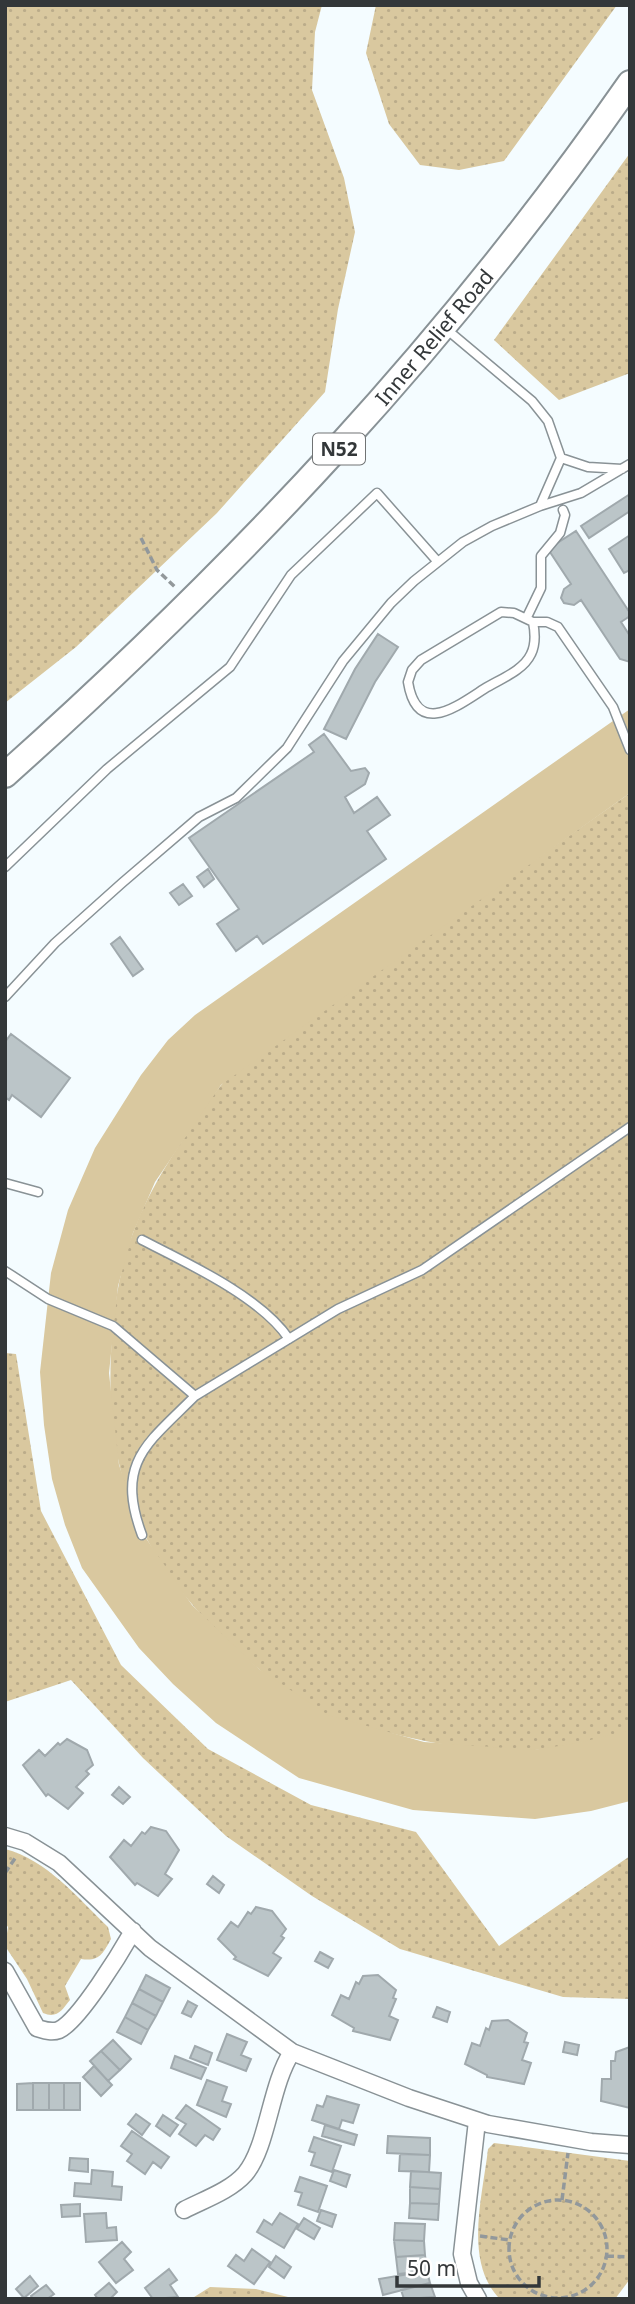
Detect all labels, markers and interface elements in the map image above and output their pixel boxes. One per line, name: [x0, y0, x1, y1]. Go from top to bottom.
street label: Inner Relief Road: [369, 263, 499, 411]
road number: N52: [313, 433, 365, 464]
scale bar: [397, 2244, 539, 2288]
text: 50 m: [407, 2254, 456, 2282]

